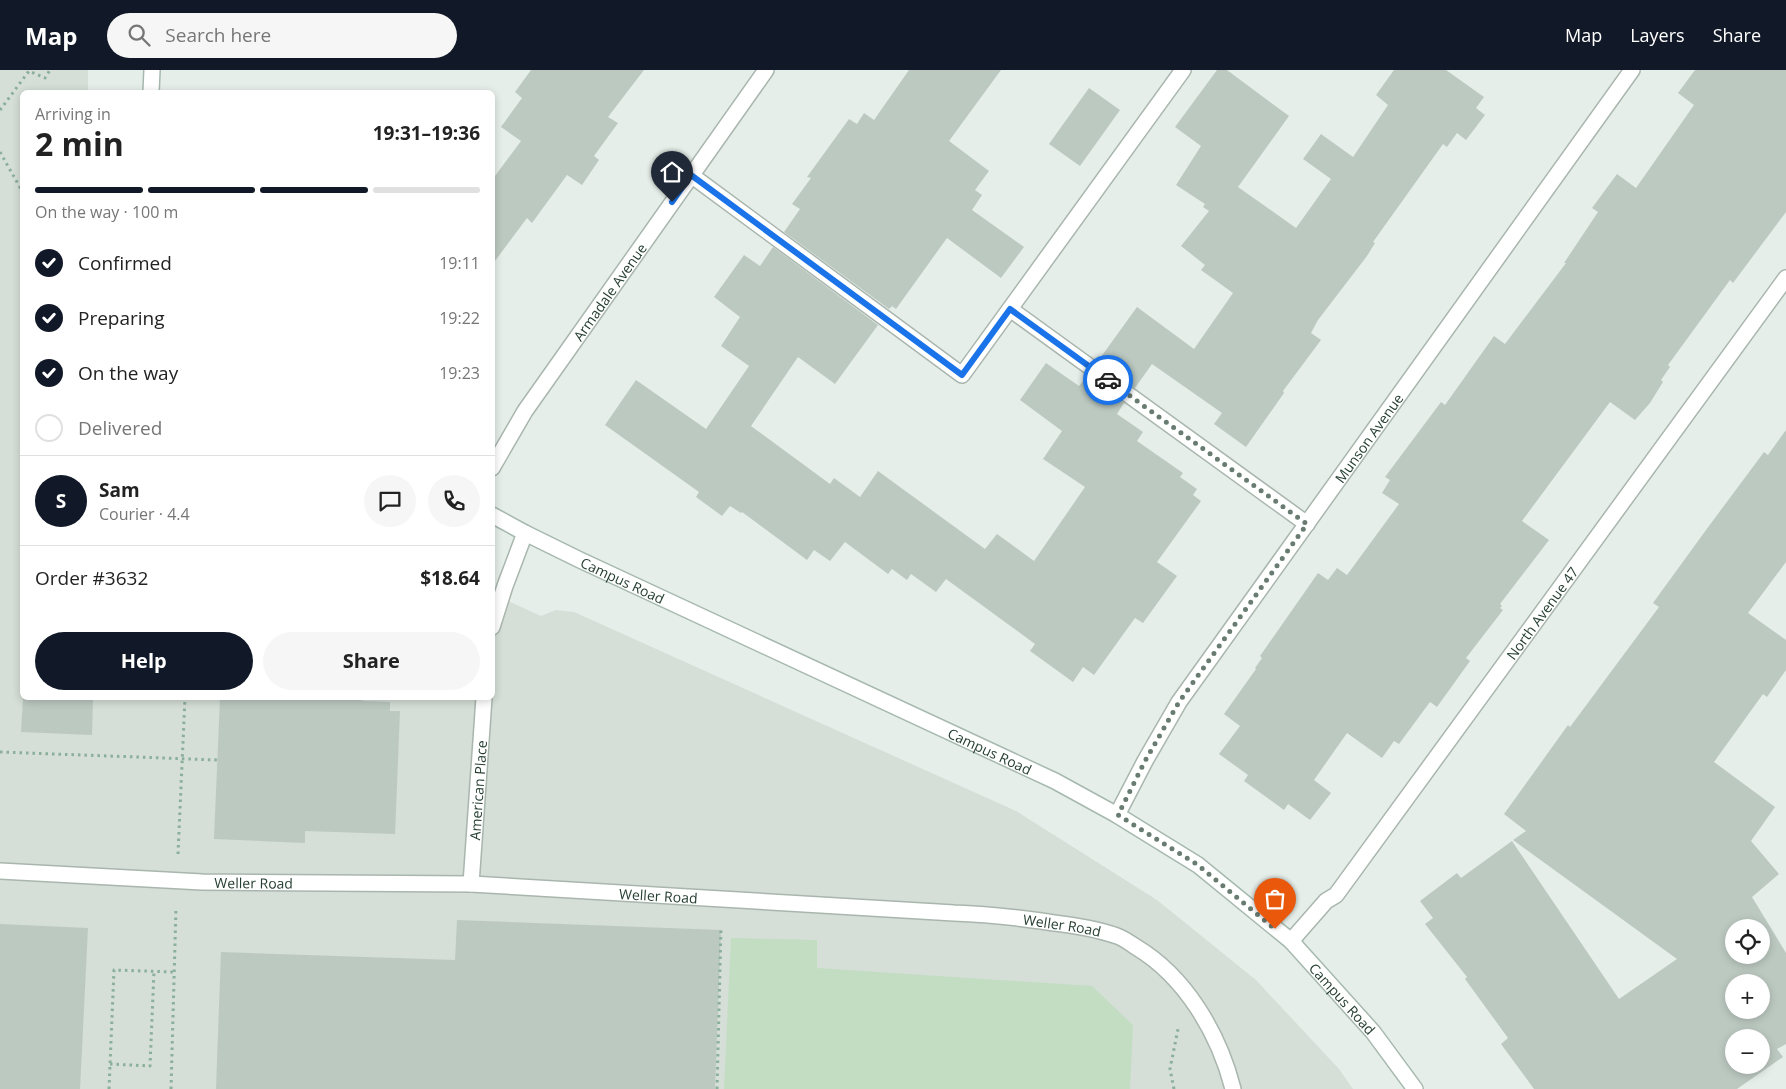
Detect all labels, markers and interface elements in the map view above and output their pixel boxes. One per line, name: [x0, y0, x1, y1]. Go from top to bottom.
search box: [107, 13, 457, 58]
text: Map: [25, 19, 77, 52]
icon: search: [125, 21, 153, 49]
text: Search here: [165, 22, 271, 48]
text: Map: [1565, 23, 1602, 47]
text: Layers: [1630, 23, 1685, 47]
text: Share: [1713, 23, 1761, 47]
text: Arriving in: [35, 103, 111, 125]
text: 19:31–19:36: [373, 120, 480, 146]
text: 2 min: [35, 122, 124, 165]
pin: [651, 151, 693, 202]
icon: home: [658, 158, 686, 186]
text: On the way · 100 m: [35, 201, 178, 223]
street label: Armadale Avenue: [568, 239, 651, 344]
icon: check: [35, 249, 63, 277]
text: Confirmed: [78, 250, 172, 276]
text: 19:11: [439, 252, 480, 274]
icon: check: [35, 304, 63, 332]
text: Preparing: [78, 305, 165, 331]
text: 19:22: [439, 307, 480, 329]
courier: [1083, 355, 1133, 405]
icon: check: [35, 359, 63, 387]
text: On the way: [78, 360, 178, 386]
text: 19:23: [439, 362, 480, 384]
icon: car: [1094, 366, 1122, 394]
street label: Munson Avenue: [1330, 389, 1407, 486]
text: Delivered: [78, 415, 162, 441]
button: chat: [364, 475, 416, 527]
button: phone: [428, 475, 480, 527]
text: Sam: [99, 477, 140, 503]
text: S: [56, 488, 66, 514]
text: Courier · 4.4: [99, 503, 190, 525]
street label: Campus Road: [578, 552, 668, 608]
street label: North Avenue 47: [1502, 563, 1582, 663]
text: Order #3632: [35, 565, 148, 591]
text: $18.64: [420, 565, 480, 591]
button: Help: [35, 632, 253, 690]
button: Share: [263, 632, 480, 690]
street label: Campus Road: [945, 723, 1035, 778]
street label: American Place: [465, 740, 491, 841]
street label: Weller Road: [214, 873, 293, 892]
pin: [1254, 878, 1296, 929]
street label: Weller Road: [619, 883, 698, 907]
icon: bag: [1261, 885, 1289, 913]
street label: Weller Road: [1022, 909, 1103, 940]
map controls: [1725, 919, 1770, 1074]
button: locate: [1725, 919, 1770, 964]
street label: Campus Road: [1305, 958, 1380, 1038]
button: +: [1725, 974, 1770, 1019]
button: −: [1725, 1029, 1770, 1074]

